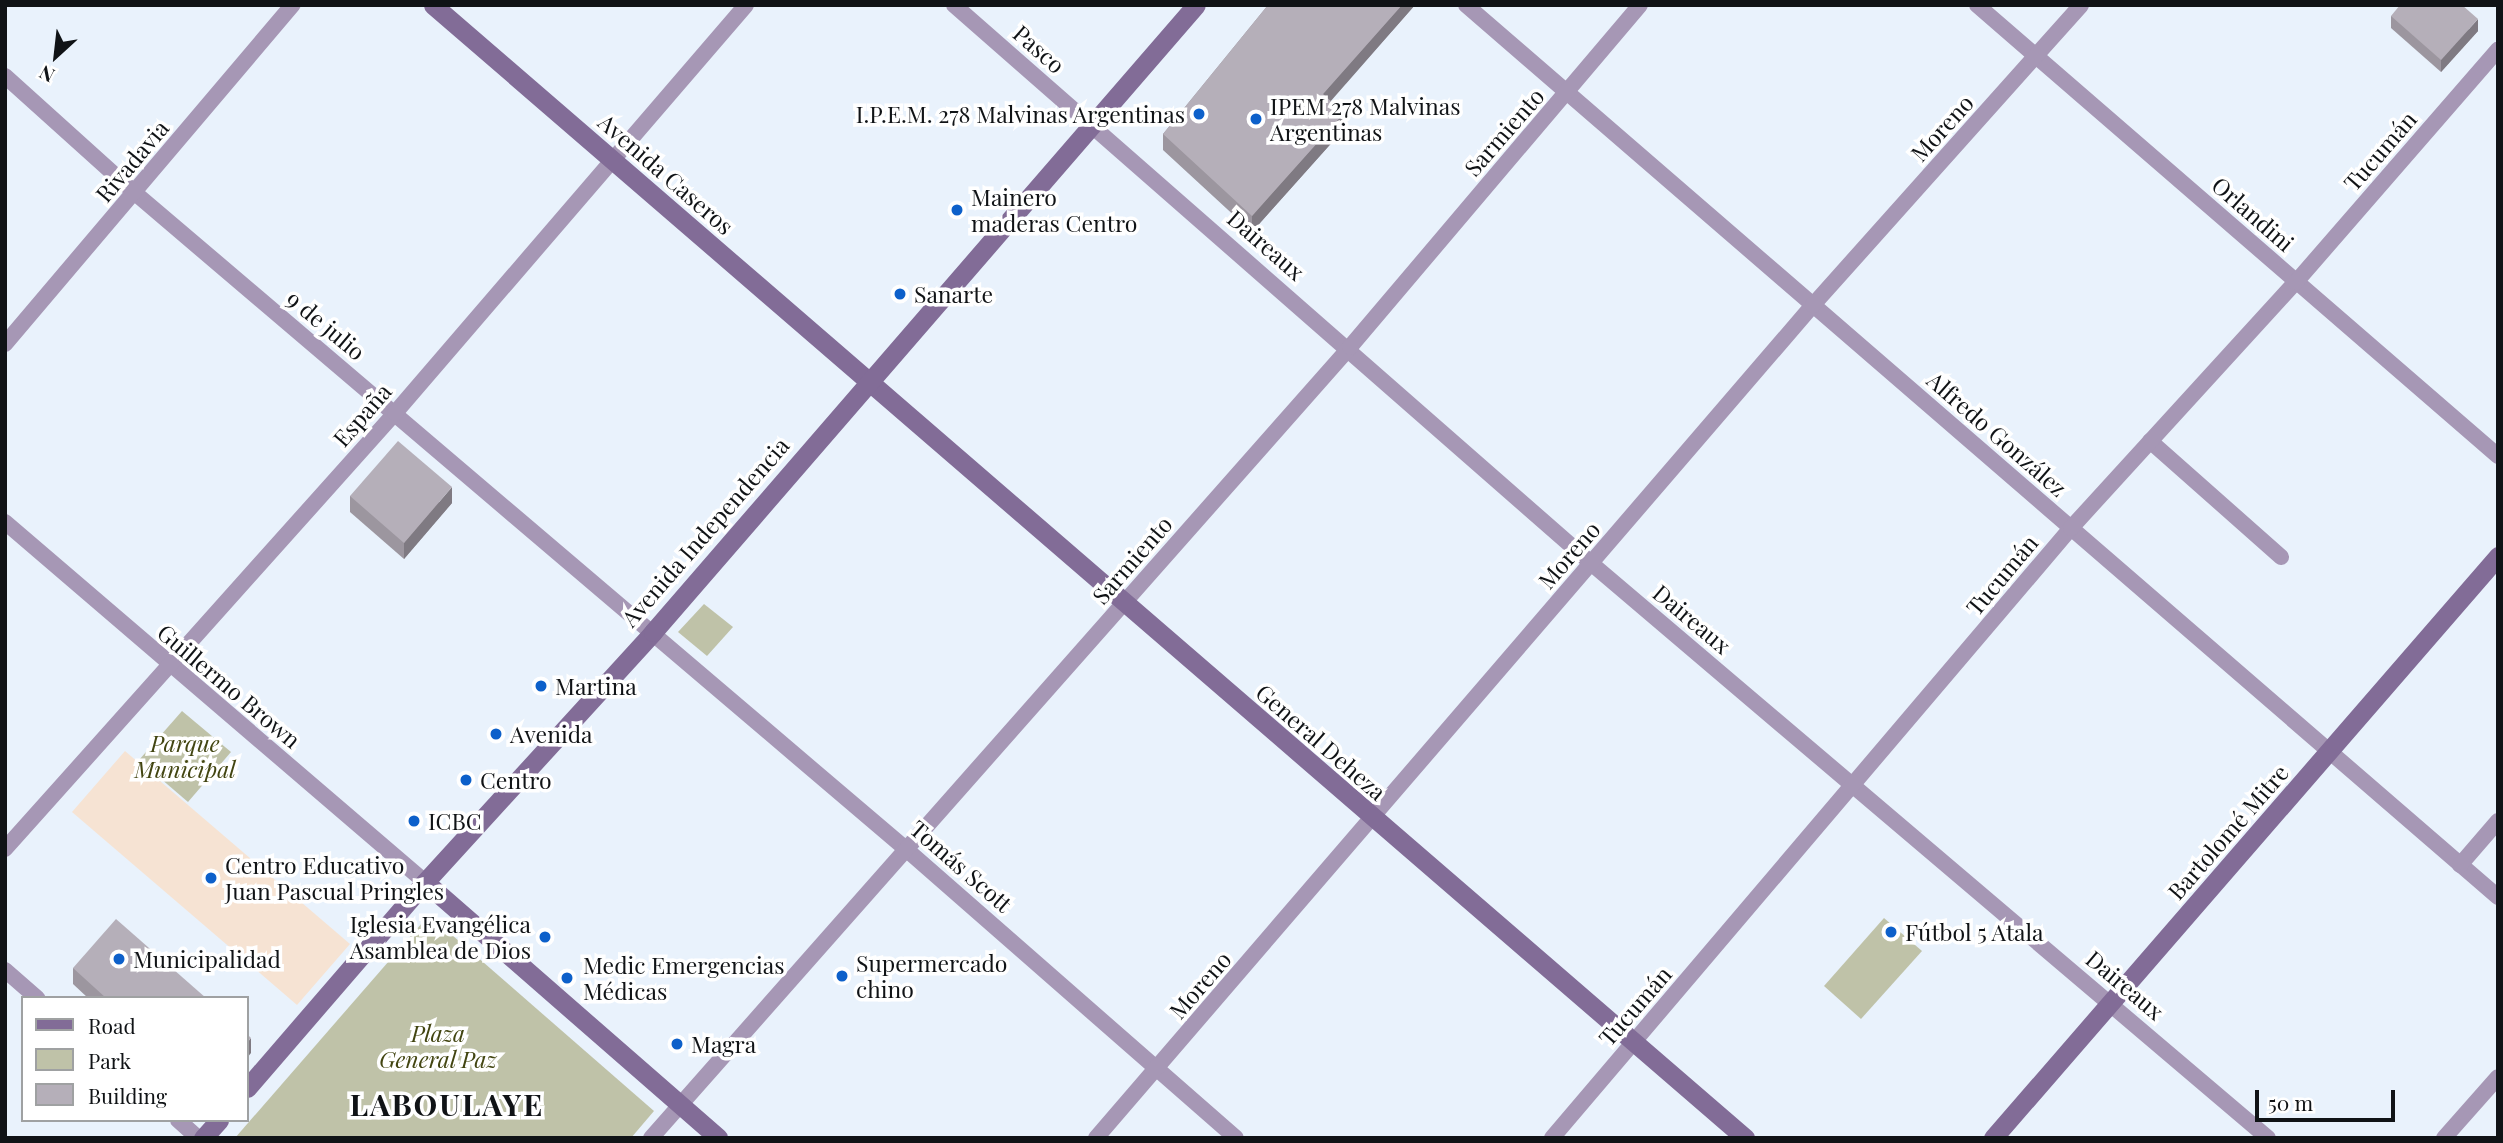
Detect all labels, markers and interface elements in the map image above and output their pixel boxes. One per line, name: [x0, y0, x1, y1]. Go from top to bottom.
street label: Pasco: [1008, 19, 1070, 79]
north arrow: [21, 21, 91, 91]
text: N: [34, 60, 58, 89]
street label: Sarmiento: [1458, 82, 1550, 182]
street label: Moreno: [1905, 89, 1979, 167]
place label: IPEM 278 Malvinas Argentinas: [1270, 92, 1460, 146]
place label: I.P.E.M. 278 Malvinas Argentinas: [855, 100, 1185, 128]
marker: I.P.E.M. 278 Malvinas Argentinas: [1191, 106, 1207, 122]
street label: Tucumán: [2338, 106, 2422, 196]
street label: Avenida Caseros: [593, 108, 739, 240]
marker: IPEM 278 Malvinas Argentinas: [1248, 111, 1264, 127]
street label: Rivadavia: [90, 114, 174, 208]
street label: Orlandini: [2207, 171, 2299, 257]
place label: Mainero maderas Centro: [971, 183, 1137, 237]
marker: Mainero maderas Centro: [949, 202, 965, 218]
street label: Daireaux: [1222, 204, 1310, 286]
place label: Sanarte: [914, 280, 993, 308]
street label: 9 de julio: [281, 284, 371, 366]
marker: Sanarte: [892, 286, 908, 302]
street label: Alfredo González: [1922, 366, 2072, 502]
street label: España: [327, 378, 397, 452]
street label: Avenida Independencia: [615, 432, 795, 632]
street label: Sarmiento: [1086, 510, 1178, 610]
street label: Moreno: [1532, 516, 1606, 594]
street label: Tucumán: [1961, 529, 2043, 621]
street label: Daireaux: [1648, 579, 1736, 659]
street label: Guillermo Brown: [152, 618, 306, 754]
place label: Martina: [555, 672, 637, 700]
marker: Martina: [533, 678, 549, 694]
street label: General Deheza: [1250, 678, 1392, 806]
place label: Avenida: [510, 720, 592, 748]
marker: Avenida: [488, 726, 504, 742]
park label: Parque Municipal: [134, 729, 236, 783]
street label: Bartolomé Mitre: [2162, 759, 2294, 905]
place label: Centro: [480, 766, 552, 794]
marker: Centro: [458, 772, 474, 788]
place label: ICBC: [428, 807, 482, 835]
marker: ICBC: [406, 813, 422, 829]
street label: Tomás Scott: [905, 814, 1017, 918]
place label: Centro Educativo Juan Pascual Pringles: [225, 851, 444, 905]
marker: Centro Educativo Juan Pascual Pringles: [203, 870, 219, 886]
place label: Iglesia Evangélica Asamblea de Dios: [349, 910, 531, 964]
place label: Fútbol 5 Atala: [1905, 918, 2045, 946]
marker: Fútbol 5 Atala: [1883, 924, 1899, 940]
marker: Iglesia Evangélica Asamblea de Dios: [537, 929, 553, 945]
place label: Municipalidad: [133, 945, 281, 973]
street label: Daireaux: [2081, 945, 2169, 1025]
street label: Moreno: [1163, 946, 1237, 1024]
place label: Supermercado chino: [856, 949, 1007, 1003]
marker: Municipalidad: [111, 951, 127, 967]
place label: Medic Emergencias Médicas: [583, 951, 785, 1005]
street label: Tucumán: [1593, 961, 1677, 1051]
marker: Medic Emergencias Médicas: [557, 968, 577, 988]
marker: Supermercado chino: [834, 968, 850, 984]
legend: [21, 996, 248, 1122]
text: Road: [88, 1011, 136, 1039]
park label: Plaza General Paz: [379, 1019, 497, 1073]
place label: Magra: [691, 1030, 756, 1058]
marker: Magra: [669, 1036, 685, 1052]
text: Park: [88, 1046, 131, 1074]
scale bar: [2258, 1076, 2398, 1120]
text: Building: [88, 1081, 167, 1109]
district label: LABOULAYE: [351, 1086, 543, 1122]
text: 50 m: [2268, 1088, 2313, 1116]

